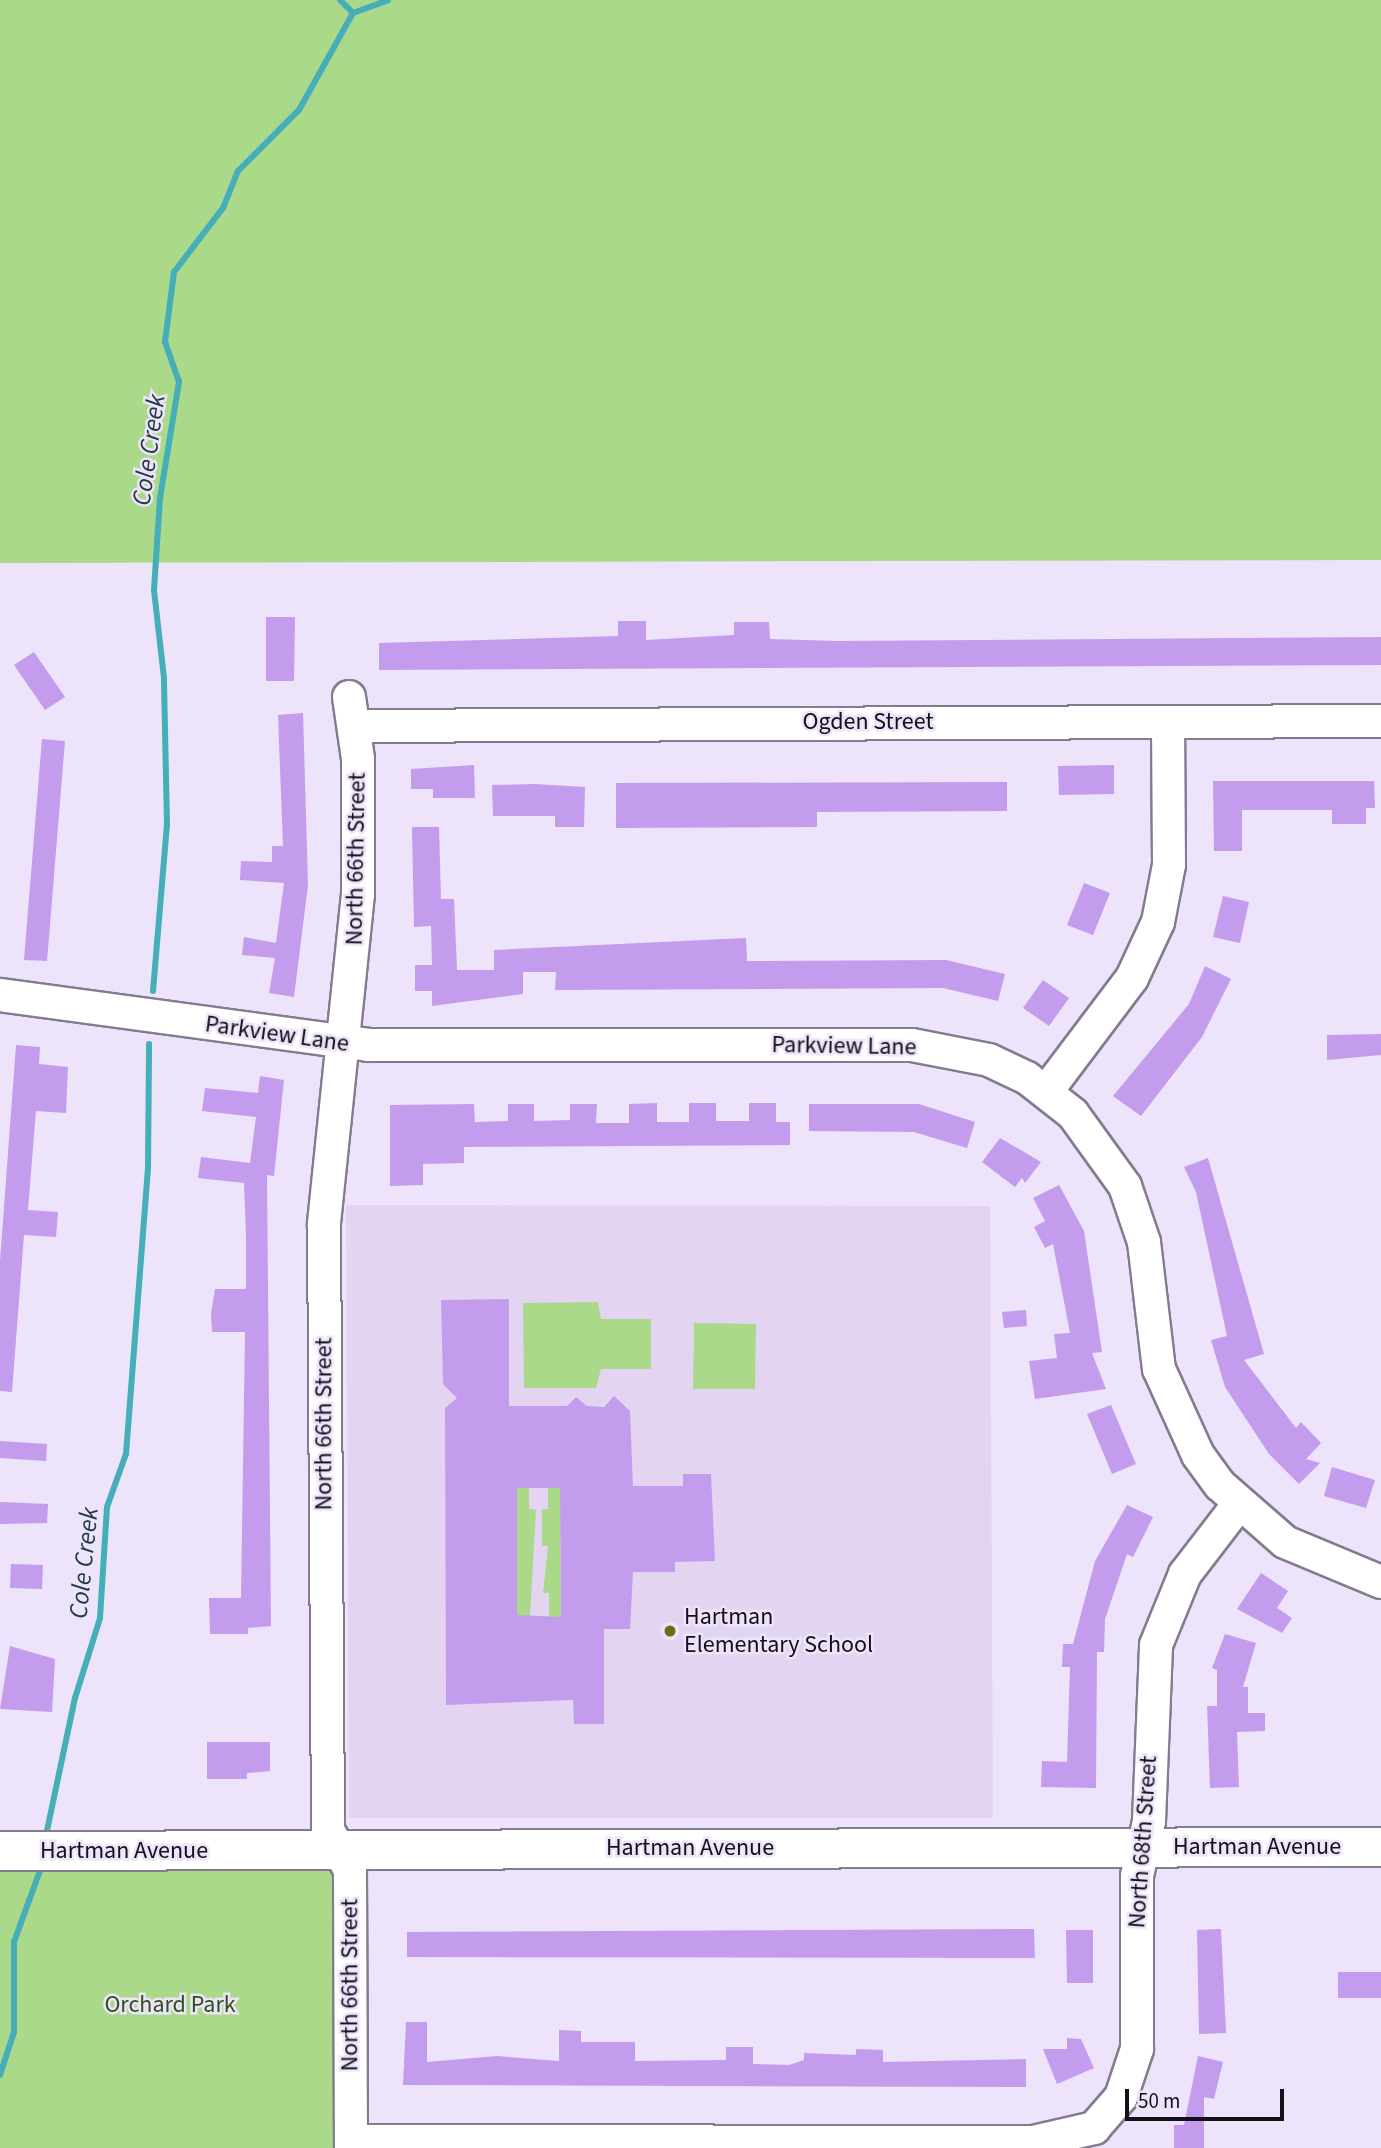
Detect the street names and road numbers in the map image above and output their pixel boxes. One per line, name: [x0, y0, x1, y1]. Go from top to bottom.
street label: Ogden Street: [803, 708, 933, 736]
street label: North 66th Street: [340, 772, 372, 946]
street label: Parkview Lane: [203, 1010, 351, 1058]
street label: Parkview Lane: [771, 1030, 917, 1062]
street label: North 66th Street: [310, 1338, 338, 1510]
street label: North 68th Street: [1123, 1755, 1163, 1929]
street label: Hartman Avenue: [1173, 1833, 1341, 1861]
street label: Hartman Avenue: [606, 1834, 774, 1862]
street label: Hartman Avenue: [40, 1837, 208, 1865]
street label: North 66th Street: [336, 1899, 364, 2071]

